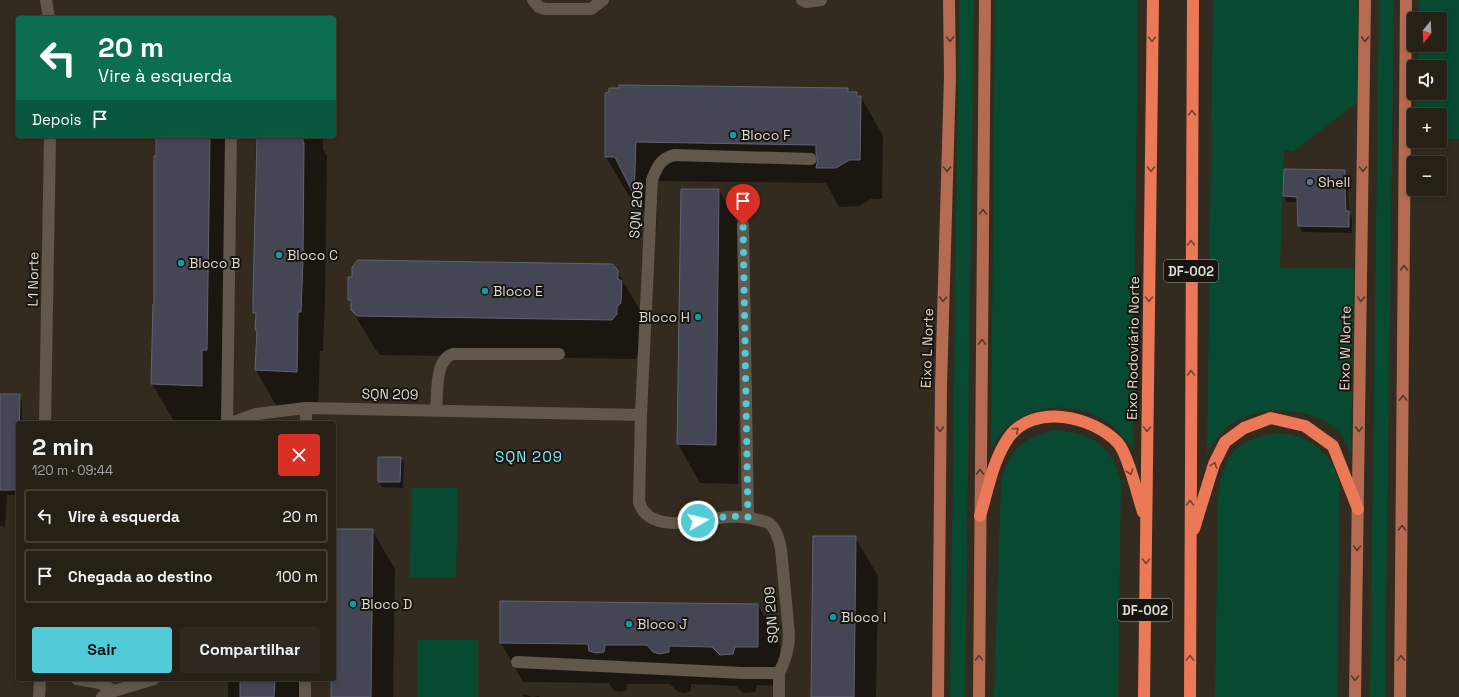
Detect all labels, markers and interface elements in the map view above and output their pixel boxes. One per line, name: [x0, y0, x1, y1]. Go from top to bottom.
north arrow: [1407, 12, 1447, 52]
map controls: [1407, 12, 1447, 196]
text: 20 m: [98, 29, 164, 65]
icon: left: [32, 32, 84, 84]
one-way arrow: [946, 36, 954, 42]
one-way arrow: [1148, 36, 1157, 42]
one-way arrow: [1361, 36, 1369, 42]
button: sound: [1407, 60, 1447, 100]
text: Vire à esquerda: [98, 64, 232, 87]
icon: arrive: [89, 108, 111, 130]
button: +: [1407, 108, 1447, 148]
text: Depois: [32, 110, 81, 129]
one-way arrow: [1188, 110, 1196, 116]
place label: Bloco F: [741, 126, 791, 144]
marker: Bloco F: [728, 130, 738, 140]
button: −: [1407, 156, 1447, 196]
one-way arrow: [943, 166, 951, 172]
one-way arrow: [1147, 166, 1155, 172]
one-way arrow: [1359, 166, 1367, 172]
place label: Shell: [1318, 173, 1350, 191]
marker: Shell: [1305, 177, 1315, 187]
street label: SQN 209: [625, 181, 647, 239]
pin: [726, 184, 760, 225]
icon: arrive: [732, 190, 754, 212]
one-way arrow: [979, 209, 987, 215]
one-way arrow: [1187, 240, 1195, 246]
place label: Bloco C: [287, 246, 338, 264]
marker: Bloco C: [274, 250, 284, 260]
street label: L1 Norte: [24, 251, 42, 307]
place label: Bloco B: [189, 254, 240, 272]
marker: Bloco B: [176, 258, 186, 268]
road number: DF-002: [1164, 260, 1218, 282]
one-way arrow: [1400, 265, 1408, 271]
street label: Eixo Rodoviário Norte: [1123, 276, 1143, 420]
place label: Bloco E: [493, 282, 543, 300]
marker: Bloco E: [480, 286, 490, 296]
one-way arrow: [939, 296, 947, 302]
one-way arrow: [1145, 296, 1153, 302]
one-way arrow: [1357, 296, 1365, 302]
street label: Eixo W Norte: [1335, 305, 1355, 391]
place label: Bloco H: [639, 308, 690, 326]
street label: Eixo L Norte: [917, 308, 937, 388]
marker: Bloco H: [693, 312, 703, 322]
one-way arrow: [978, 339, 986, 345]
one-way arrow: [1187, 370, 1195, 376]
street label: SQN 209: [361, 385, 419, 403]
one-way arrow: [1399, 395, 1407, 401]
one-way arrow: [936, 426, 944, 432]
one-way arrow: [1143, 426, 1151, 432]
one-way arrow: [1355, 426, 1363, 432]
one-way arrow: [1011, 427, 1019, 435]
text: 2 min: [32, 431, 94, 462]
button: close: [278, 434, 320, 476]
district label: SQN 209: [495, 447, 563, 466]
one-way arrow: [1210, 461, 1218, 468]
text: 120 m · 09:44: [32, 462, 113, 479]
one-way arrow: [976, 469, 984, 475]
one-way arrow: [1125, 469, 1134, 476]
position arrow: [677, 500, 719, 542]
one-way arrow: [1186, 500, 1194, 506]
icon: left: [34, 505, 56, 527]
text: Vire à esquerda: [68, 507, 180, 526]
text: 20 m: [283, 507, 318, 526]
one-way arrow: [1398, 525, 1406, 531]
one-way arrow: [1353, 545, 1362, 551]
one-way arrow: [1142, 558, 1150, 564]
icon: arrive: [34, 565, 56, 587]
text: Chegada ao destino: [68, 567, 212, 586]
text: 100 m: [276, 567, 318, 586]
street label: SQN 209: [760, 586, 782, 644]
place label: Bloco D: [361, 595, 412, 613]
marker: Bloco D: [348, 599, 358, 609]
road number: DF-002: [1118, 599, 1172, 621]
place label: Bloco I: [841, 608, 886, 626]
marker: Bloco I: [828, 612, 838, 622]
place label: Bloco J: [637, 615, 687, 633]
marker: Bloco J: [624, 619, 634, 629]
button: Sair: [32, 627, 172, 673]
button: Compartilhar: [180, 627, 320, 673]
one-way arrow: [975, 655, 983, 661]
one-way arrow: [1186, 655, 1194, 661]
one-way arrow: [1397, 655, 1405, 661]
one-way arrow: [1351, 675, 1359, 681]

